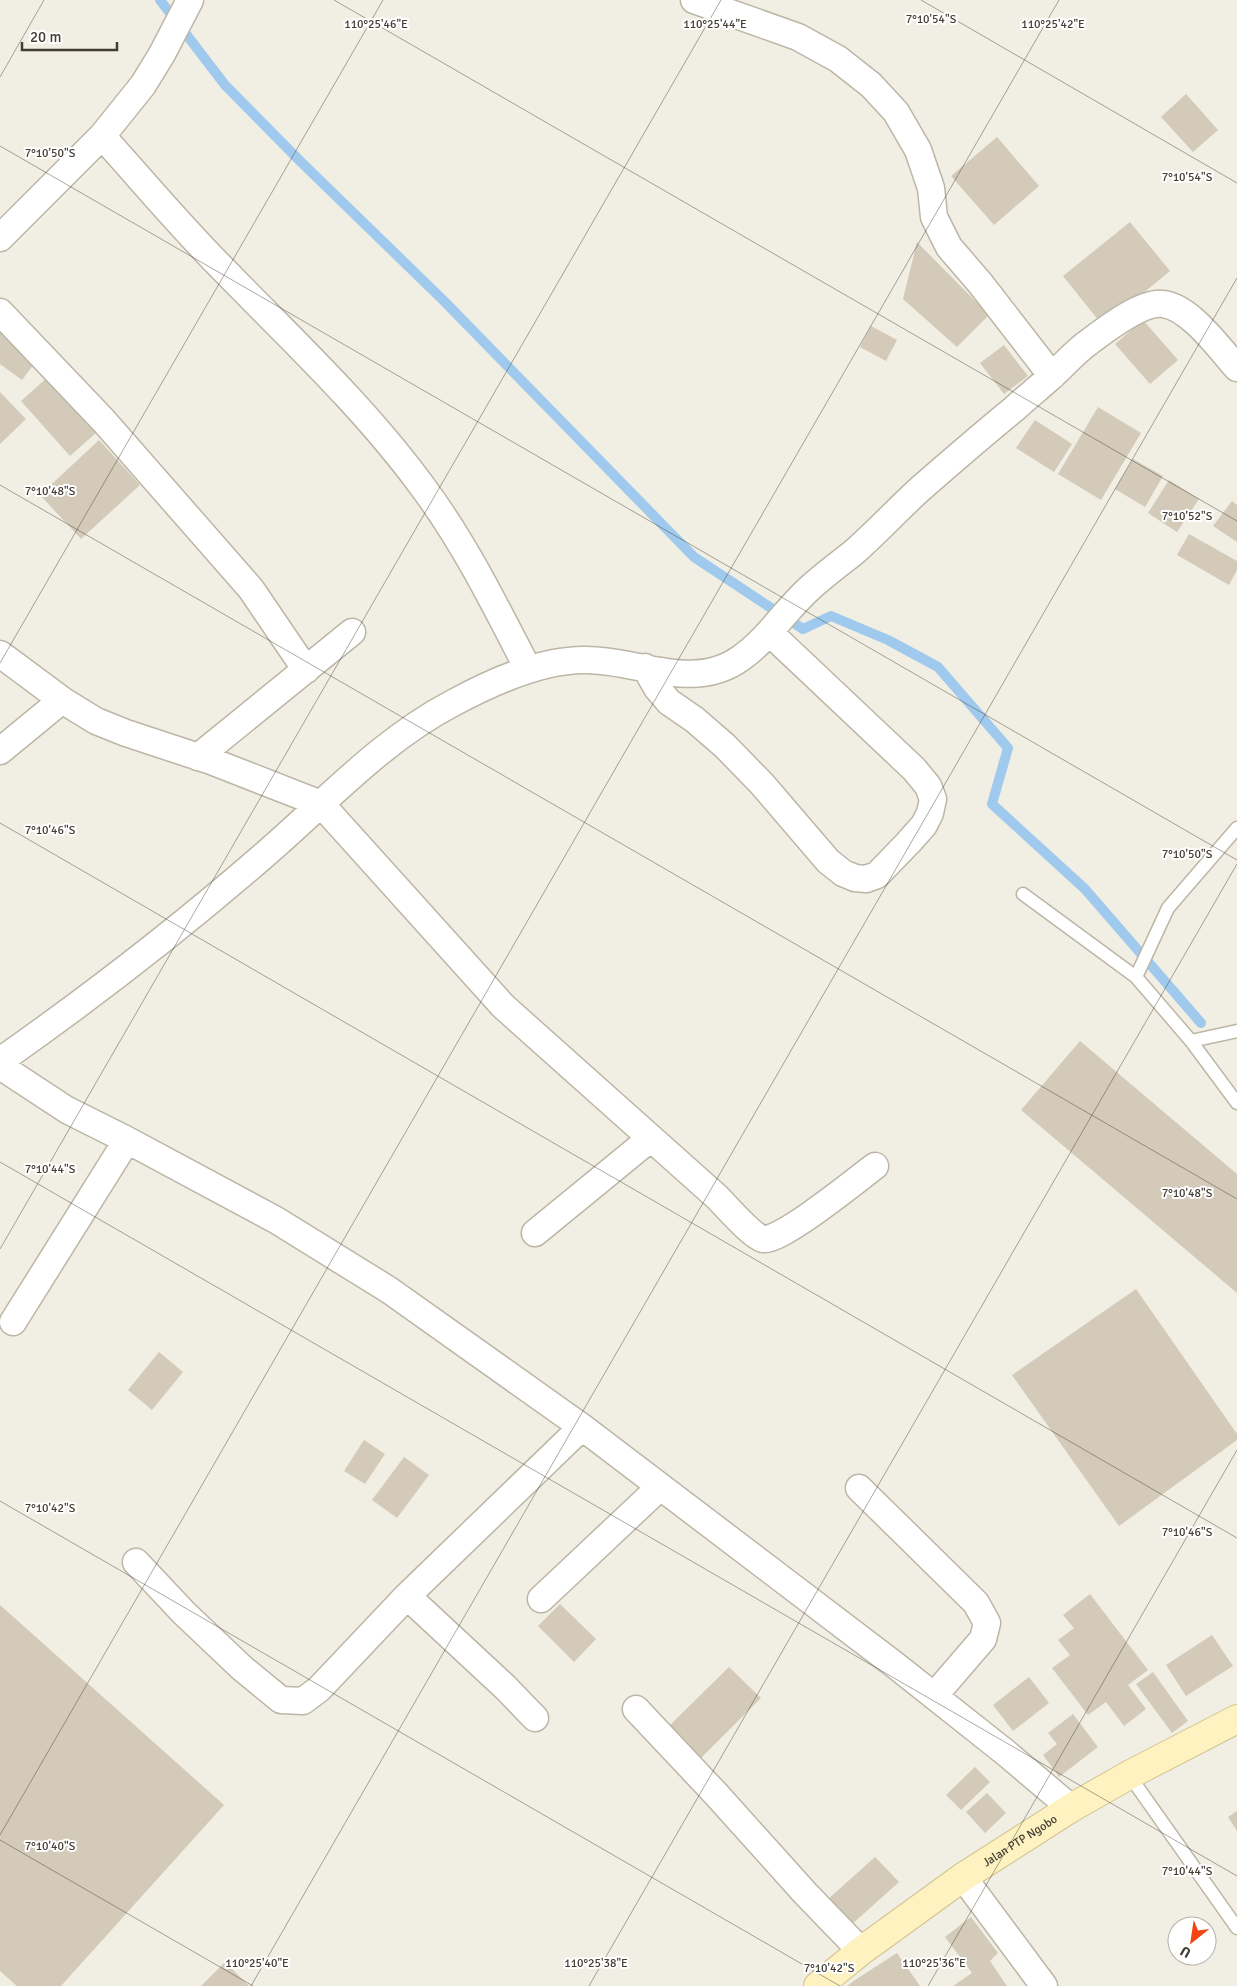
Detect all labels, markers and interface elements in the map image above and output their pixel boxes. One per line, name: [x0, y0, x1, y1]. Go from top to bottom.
text: 7°10'54"S: [906, 12, 957, 27]
text: 110°25'46"E: [344, 17, 408, 32]
text: 110°25'44"E: [683, 17, 747, 32]
text: 110°25'42"E: [1021, 17, 1085, 32]
scale bar: [22, 20, 118, 52]
text: 20 m: [30, 28, 61, 46]
text: 7°10'50"S: [25, 146, 76, 161]
text: 7°10'54"S: [1162, 170, 1213, 185]
text: 7°10'48"S: [25, 484, 76, 499]
text: 7°10'52"S: [1162, 509, 1213, 524]
text: 7°10'46"S: [25, 823, 76, 838]
text: 7°10'50"S: [1162, 847, 1213, 862]
text: 7°10'44"S: [25, 1162, 76, 1177]
text: 7°10'48"S: [1162, 1186, 1213, 1201]
text: 7°10'42"S: [25, 1501, 76, 1516]
text: 7°10'46"S: [1162, 1525, 1213, 1540]
street label: Jalan PTP Ngobo: [980, 1812, 1060, 1870]
text: 7°10'40"S: [25, 1839, 76, 1854]
text: 7°10'44"S: [1162, 1864, 1213, 1879]
north arrow: [1167, 1916, 1217, 1966]
text: U: [1177, 1942, 1194, 1962]
text: 110°25'40"E: [225, 1956, 289, 1971]
text: 110°25'38"E: [564, 1956, 628, 1971]
text: 110°25'36"E: [902, 1956, 966, 1971]
text: 7°10'42"S: [804, 1961, 855, 1976]

